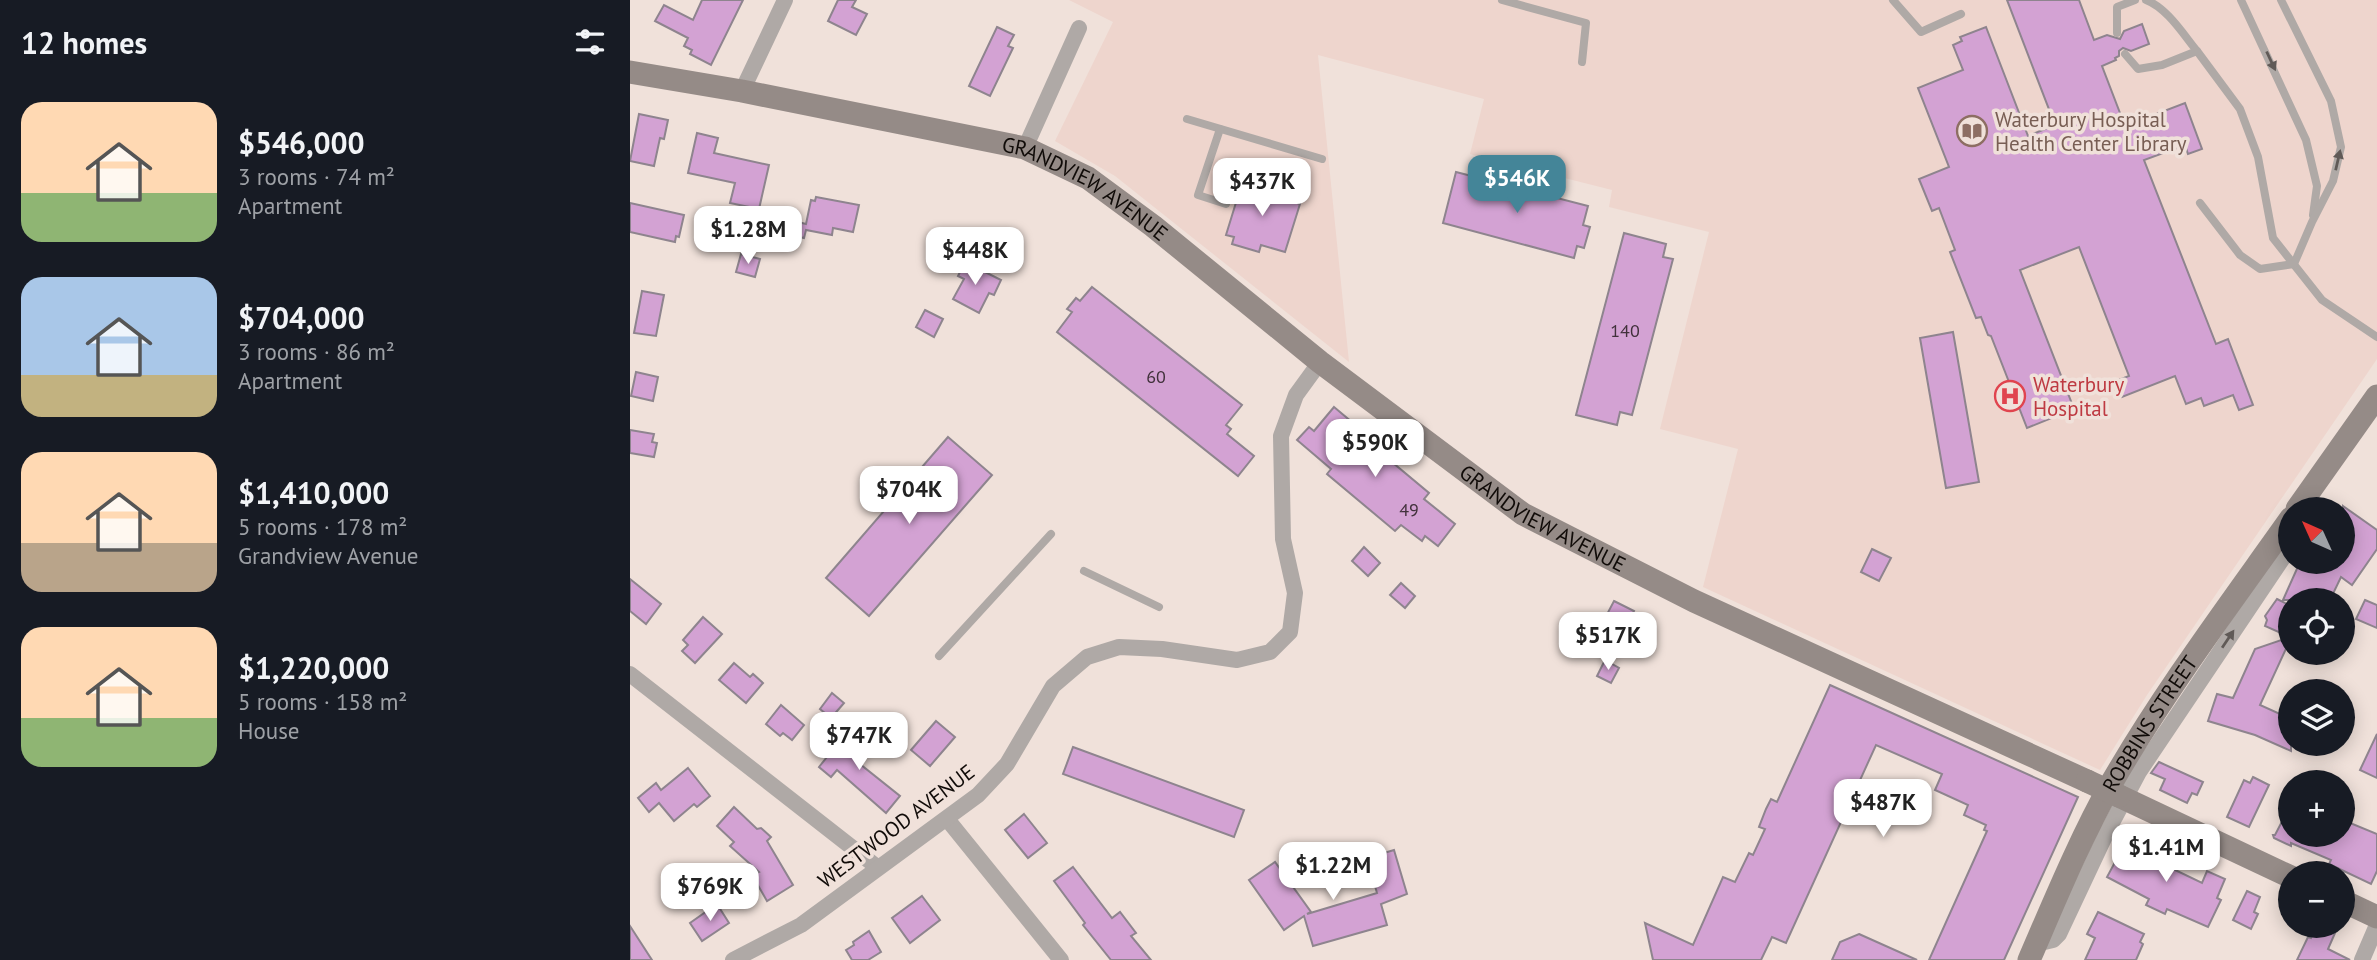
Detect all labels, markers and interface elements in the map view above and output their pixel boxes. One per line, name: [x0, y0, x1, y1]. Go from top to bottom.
text: 12 homes: [21, 23, 147, 62]
icon: filters: [571, 23, 609, 61]
one-way arrow: [2265, 51, 2277, 71]
place label: Waterbury Hospital Health Center Library: [1995, 106, 2187, 157]
library icon: Waterbury Hospital Health Center Library: [1955, 114, 1989, 148]
text: $546,000: [238, 123, 365, 162]
icon: home: [77, 130, 161, 214]
street label: GRANDVIEW AVENUE: [1000, 130, 1174, 246]
one-way arrow: [2333, 148, 2344, 170]
pin: $546K: [1468, 156, 1566, 215]
pin: $437K: [1213, 158, 1311, 218]
text: 3 rooms · 74 m²: [238, 162, 395, 191]
text: $546K: [1484, 163, 1550, 192]
text: $437K: [1229, 166, 1295, 195]
text: Apartment: [238, 191, 342, 220]
pin: $1.28M: [691, 206, 805, 266]
text: $1.28M: [710, 214, 786, 243]
pin: $448K: [926, 228, 1024, 287]
text: $448K: [942, 235, 1008, 264]
text: $704,000: [238, 298, 365, 337]
icon: home: [77, 305, 161, 389]
house number: 140: [1610, 319, 1640, 342]
text: 3 rooms · 86 m²: [238, 337, 395, 366]
house number: 60: [1146, 365, 1166, 388]
text: Apartment: [238, 366, 342, 395]
place label: Waterbury Hospital: [2033, 371, 2124, 422]
hospital icon: Waterbury Hospital: [1993, 379, 2027, 413]
pin: $590K: [1326, 420, 1424, 479]
text: $590K: [1342, 427, 1408, 456]
street label: GRANDVIEW AVENUE: [1455, 458, 1631, 578]
pin: $704K: [860, 466, 958, 526]
text: $1,410,000: [238, 473, 389, 512]
text: $704K: [876, 474, 942, 503]
icon: home: [77, 480, 161, 564]
north arrow: [2278, 497, 2356, 574]
map controls: [2278, 497, 2355, 938]
house number: 49: [1399, 498, 1419, 521]
text: 5 rooms · 178 m²: [238, 512, 407, 541]
text: Grandview Avenue: [238, 541, 419, 570]
button: locate: [2278, 588, 2355, 665]
pin: $517K: [1559, 612, 1657, 672]
text: $517K: [1575, 620, 1641, 649]
one-way arrow: [2221, 629, 2234, 649]
text: $1,220,000: [238, 648, 389, 687]
street label: ROBBINS STREET: [2096, 650, 2203, 796]
icon: home: [77, 655, 161, 739]
button: layers: [2278, 679, 2355, 756]
text: 5 rooms · 158 m²: [238, 687, 407, 716]
pin: $747K: [810, 712, 908, 772]
text: House: [238, 716, 300, 745]
text: $747K: [826, 720, 892, 749]
street label: WESTWOOD AVENUE: [812, 758, 980, 894]
button: +: [2278, 770, 2355, 847]
pin: $487K: [1834, 780, 1932, 839]
text: $487K: [1850, 787, 1916, 816]
pin: $1.41M: [2109, 824, 2223, 884]
text: $1.41M: [2128, 832, 2204, 861]
pin: $1.22M: [1276, 842, 1390, 902]
text: $1.22M: [1295, 850, 1371, 879]
button: −: [2278, 861, 2355, 938]
pin: $769K: [661, 864, 759, 923]
text: $769K: [677, 871, 743, 900]

